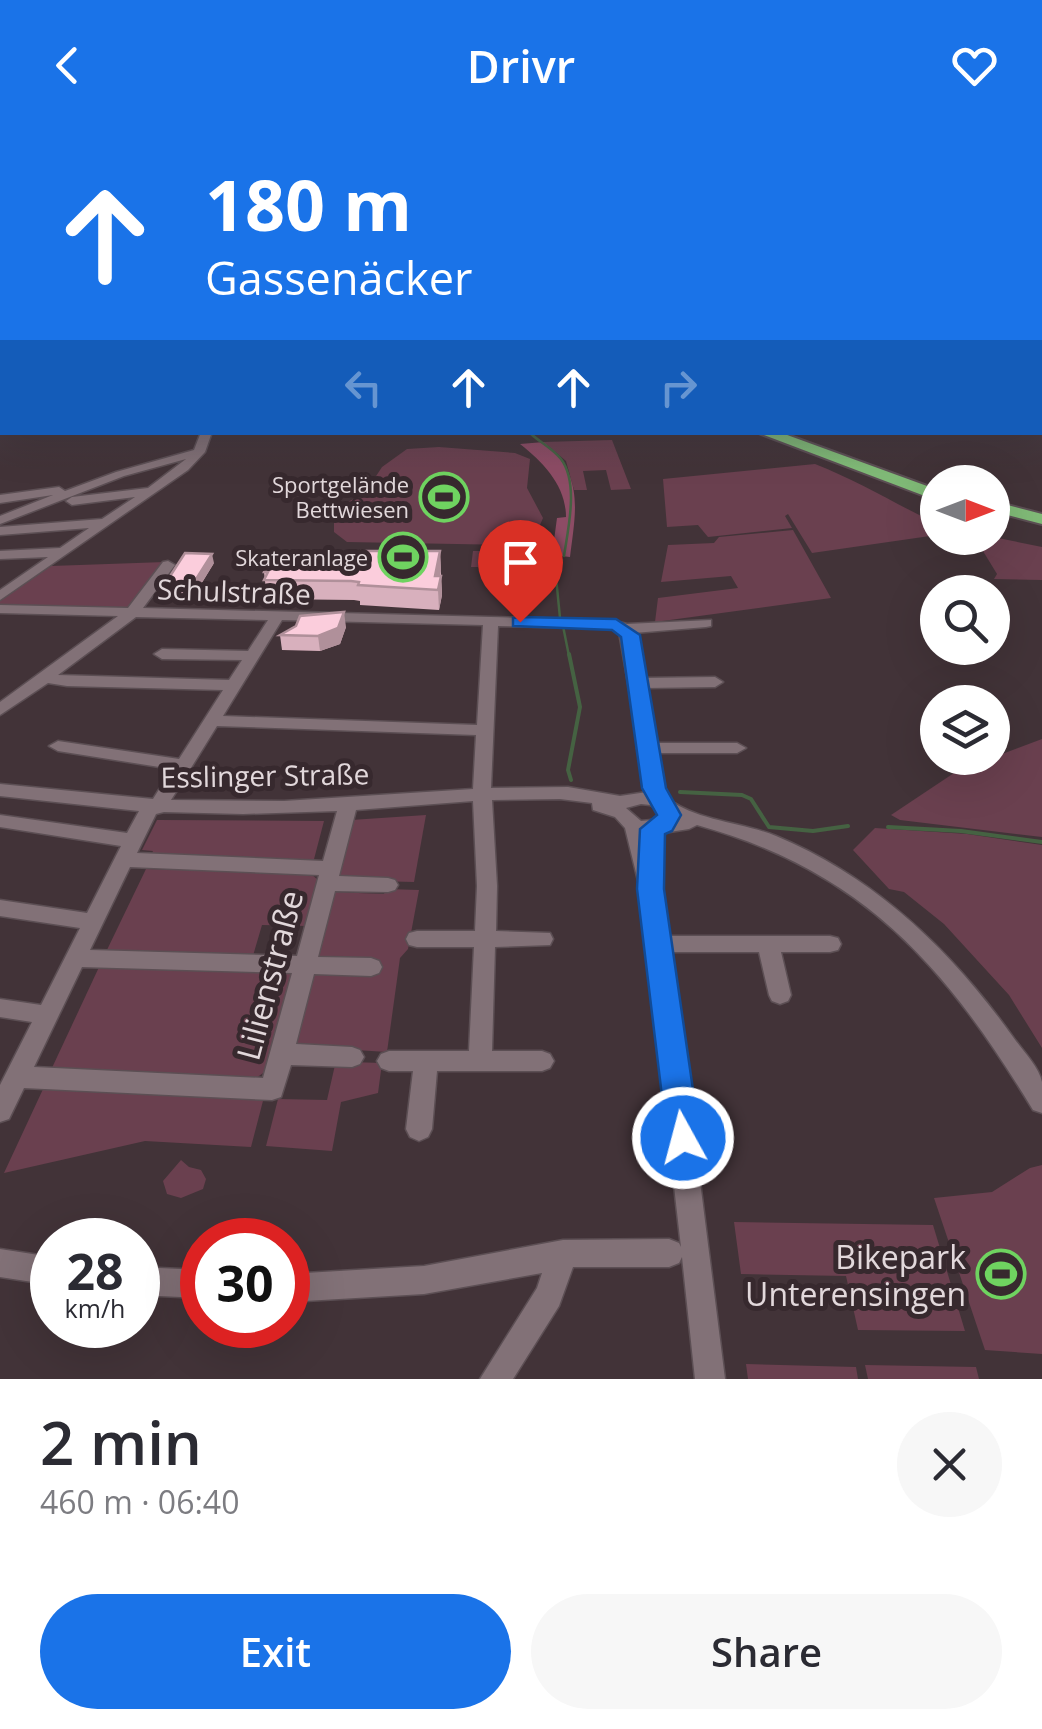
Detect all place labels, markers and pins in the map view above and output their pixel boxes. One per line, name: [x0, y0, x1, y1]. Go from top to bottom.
place label: Sportgelände Bettwiesen: [272, 469, 409, 524]
sports icon: Sportgelände Bettwiesen: [418, 471, 470, 523]
pin: [478, 520, 563, 623]
sports icon: Skateranlage: [377, 531, 429, 583]
place label: Skateranlage: [235, 542, 368, 572]
place label: Bikepark Unterensingen: [745, 1235, 966, 1315]
sports icon: Bikepark Unterensingen: [975, 1248, 1027, 1300]

